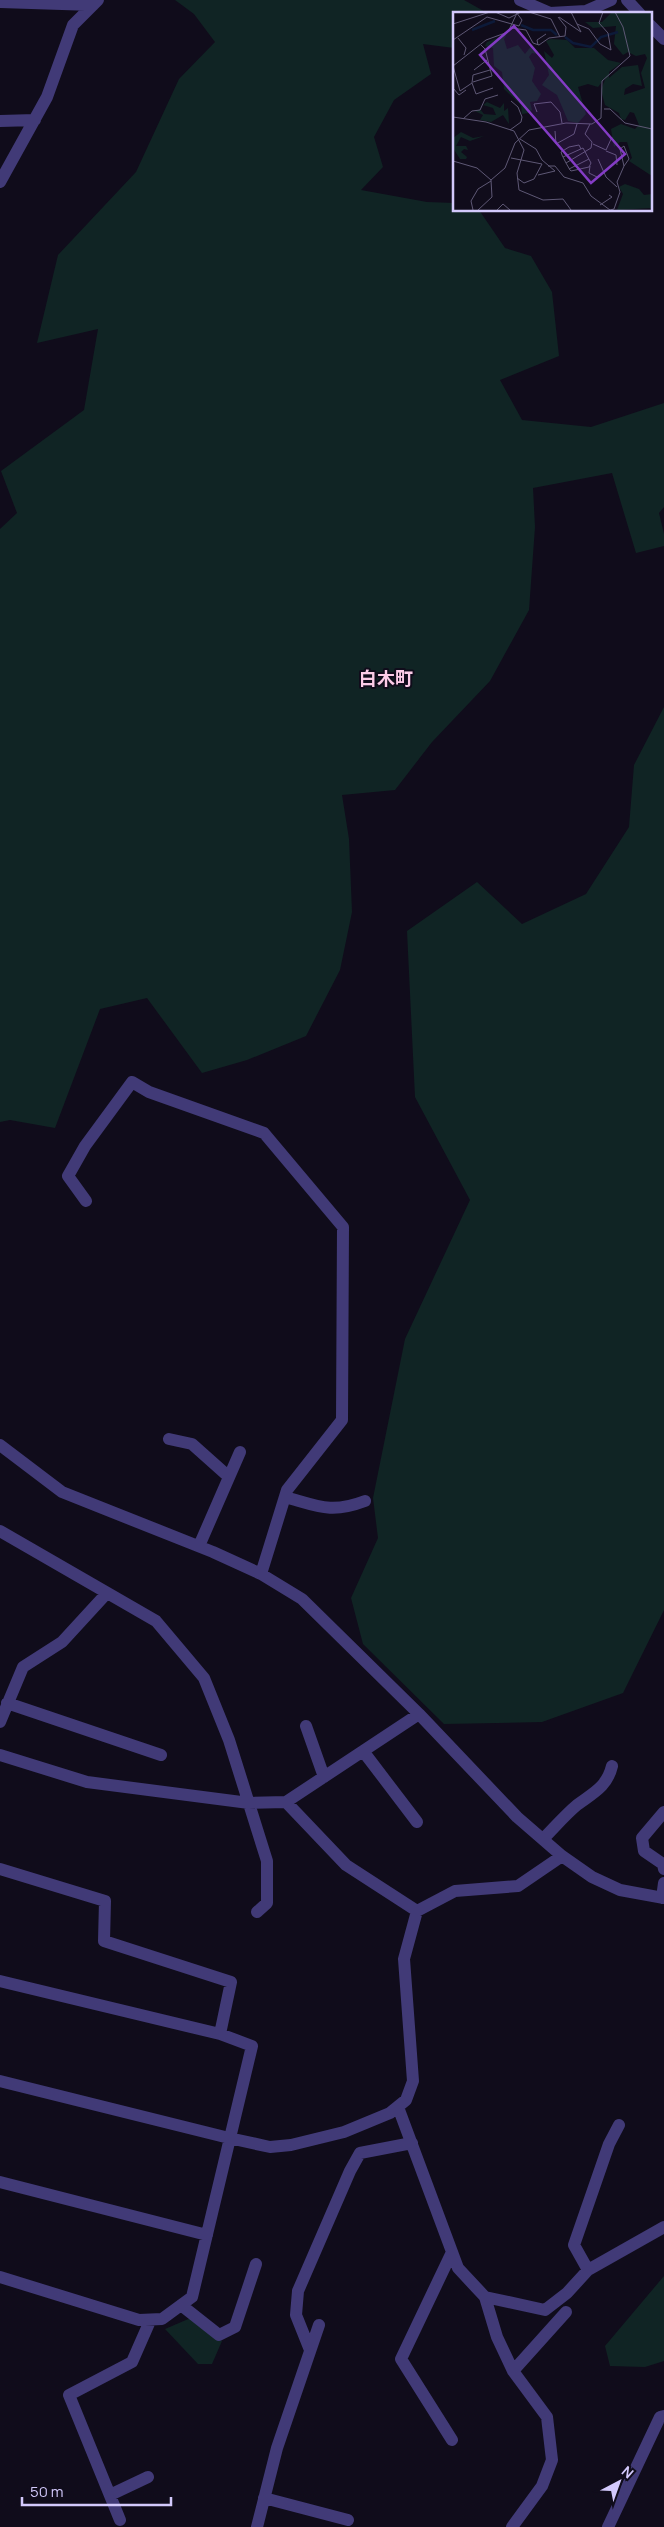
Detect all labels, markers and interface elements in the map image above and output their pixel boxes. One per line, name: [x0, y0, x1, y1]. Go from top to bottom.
inset map: [453, 12, 652, 211]
district label: 白木町: [359, 666, 413, 690]
north arrow: [594, 2457, 644, 2507]
text: N: [618, 2461, 638, 2482]
scale bar: [22, 2474, 171, 2506]
text: 50 m: [30, 2481, 64, 2502]

